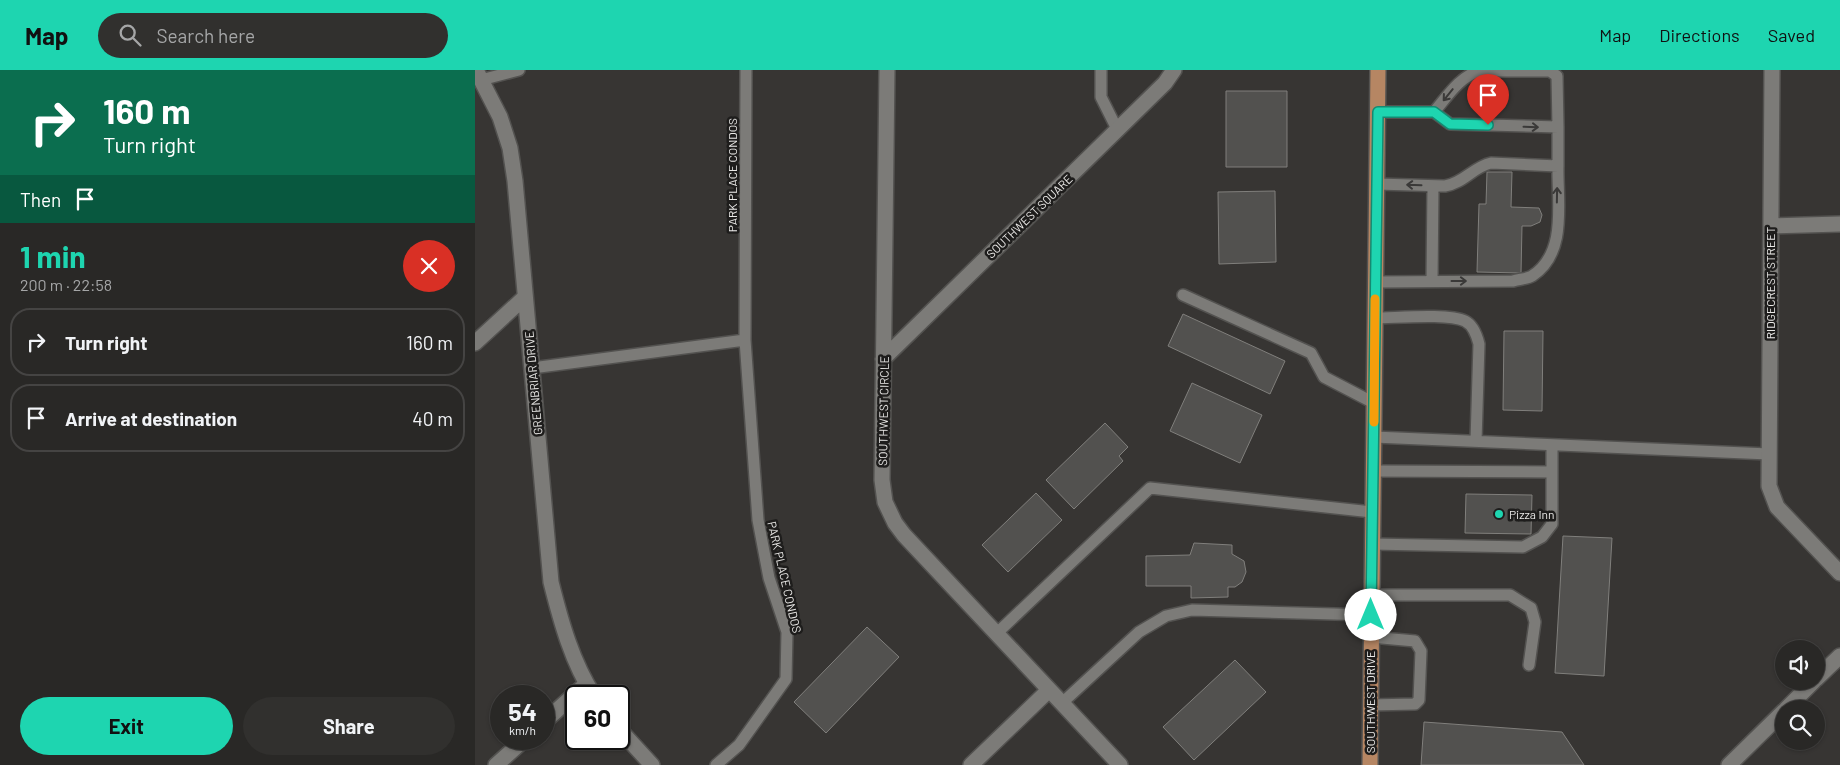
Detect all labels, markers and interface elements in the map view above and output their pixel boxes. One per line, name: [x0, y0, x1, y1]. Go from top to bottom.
search box: [98, 13, 448, 58]
text: Map: [25, 21, 68, 50]
icon: search: [116, 21, 144, 49]
text: Search here: [156, 24, 255, 47]
text: Map: [1599, 24, 1631, 46]
text: Directions: [1659, 24, 1740, 46]
text: Saved: [1768, 24, 1815, 46]
pin: [1467, 74, 1509, 125]
icon: arrive: [1474, 81, 1502, 109]
one-way arrow: [1443, 88, 1454, 101]
text: 160 m: [103, 89, 190, 131]
icon: right: [20, 90, 85, 155]
street label: PARK PLACE CONDOS: [725, 118, 739, 232]
one-way arrow: [1523, 122, 1539, 132]
text: Turn right: [103, 131, 196, 157]
street label: SOUTHWEST SQUARE: [983, 171, 1075, 261]
one-way arrow: [1407, 181, 1423, 190]
icon: arrive: [71, 185, 99, 213]
one-way arrow: [1552, 187, 1562, 204]
text: Then: [20, 188, 61, 211]
street label: RIDGECREST STREET: [1763, 227, 1777, 339]
text: 1 min: [20, 238, 86, 274]
button: close: [403, 240, 455, 292]
text: 200 m · 22:58: [20, 275, 112, 294]
one-way arrow: [1450, 276, 1467, 286]
icon: right: [22, 328, 50, 356]
street label: GREENBRIAR DRIVE: [521, 330, 545, 436]
text: Turn right: [65, 331, 147, 354]
text: 160 m: [406, 331, 453, 354]
street label: SOUTHWEST CIRCLE: [875, 356, 891, 466]
icon: arrive: [22, 404, 50, 432]
text: Arrive at destination: [65, 407, 237, 430]
text: 40 m: [412, 407, 453, 430]
place label: Pizza Inn: [1509, 507, 1554, 521]
marker: Pizza Inn: [1493, 508, 1505, 520]
street label: PARK PLACE CONDOS: [765, 520, 805, 634]
position arrow: [1344, 588, 1396, 640]
map controls: [1775, 640, 1825, 750]
button: sound: [1775, 640, 1825, 690]
street label: SOUTHWEST DRIVE: [1363, 651, 1377, 753]
speed limit sign: 60: [565, 685, 630, 750]
text: 54: [508, 696, 537, 726]
button: Exit: [20, 697, 233, 755]
button: Share: [243, 697, 455, 755]
button: search: [1775, 700, 1825, 750]
text: km/h: [509, 723, 536, 737]

